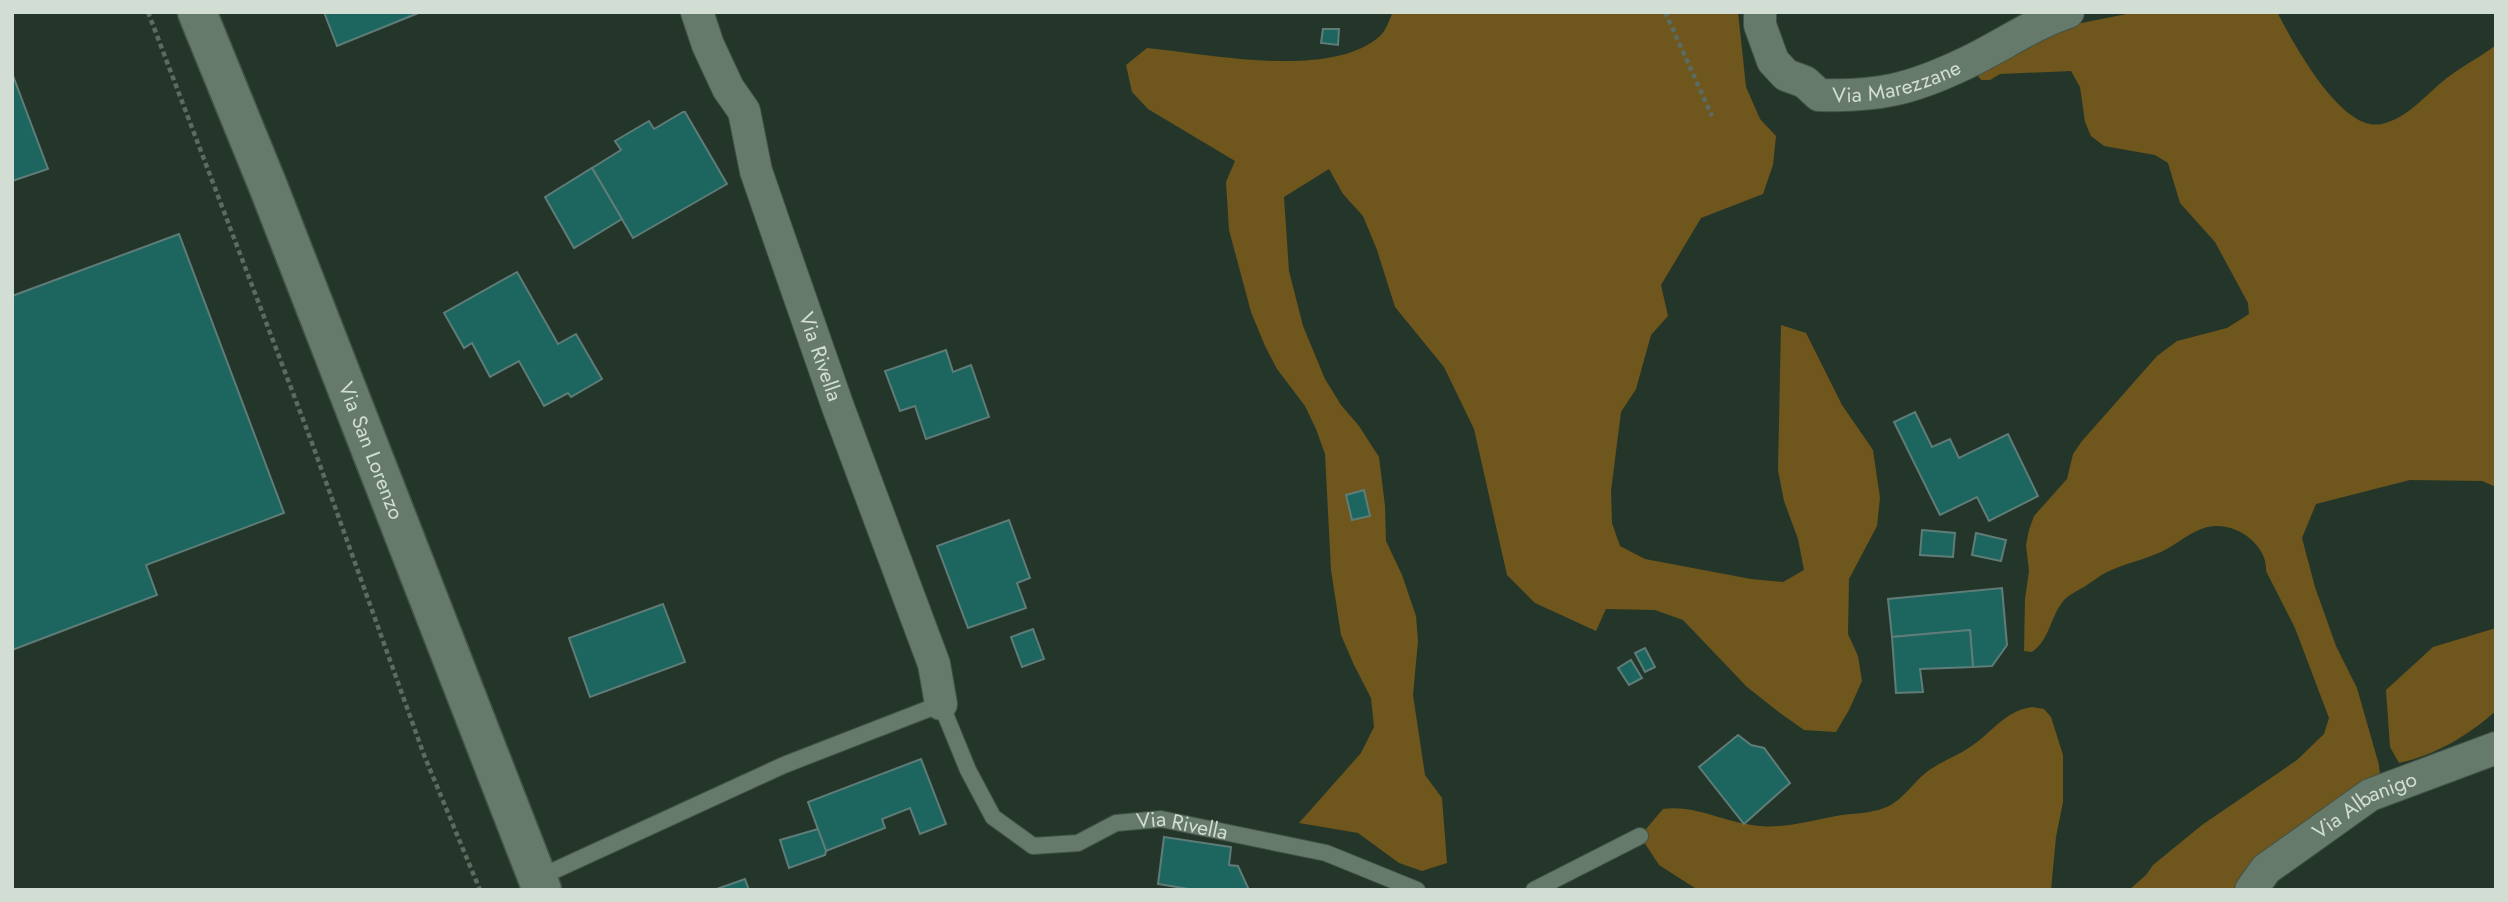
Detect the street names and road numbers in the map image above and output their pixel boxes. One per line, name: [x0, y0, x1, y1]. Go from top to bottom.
street label: Via Marezzane: [1832, 52, 1966, 110]
street label: Via Rivella: [791, 308, 850, 405]
street label: Via San Lorenzo: [331, 378, 411, 524]
street label: Via Albanigo: [2306, 764, 2421, 846]
street label: Via Rivella: [1135, 804, 1231, 847]

